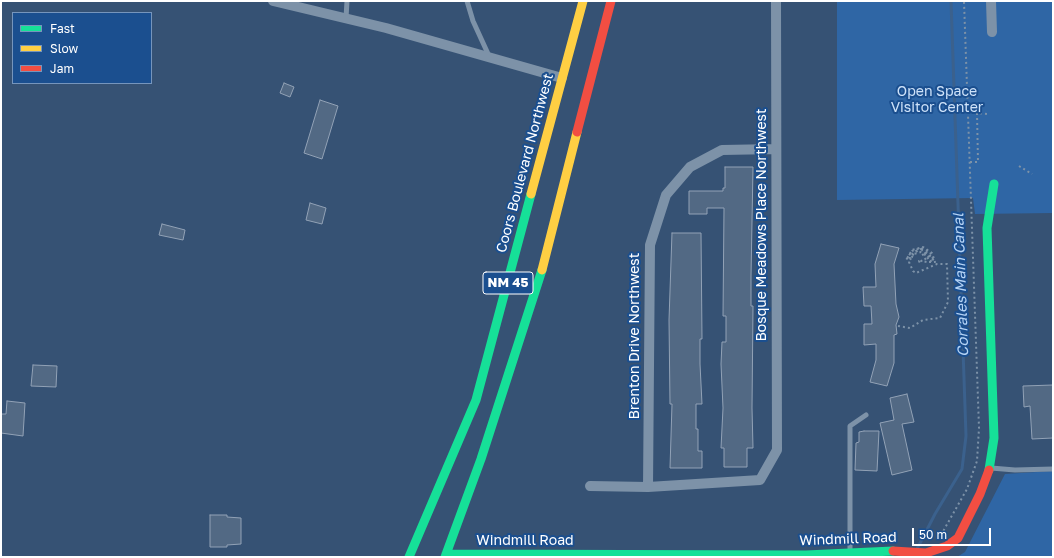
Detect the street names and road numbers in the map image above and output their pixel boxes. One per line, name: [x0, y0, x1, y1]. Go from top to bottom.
street label: Coors Boulevard Northwest: [493, 71, 557, 255]
street label: Bosque Meadows Place Northwest: [754, 108, 770, 342]
street label: Brenton Drive Northwest: [627, 253, 643, 419]
road number: NM 45: [483, 272, 533, 294]
street label: Windmill Road: [799, 529, 897, 549]
street label: Windmill Road: [476, 533, 574, 549]

